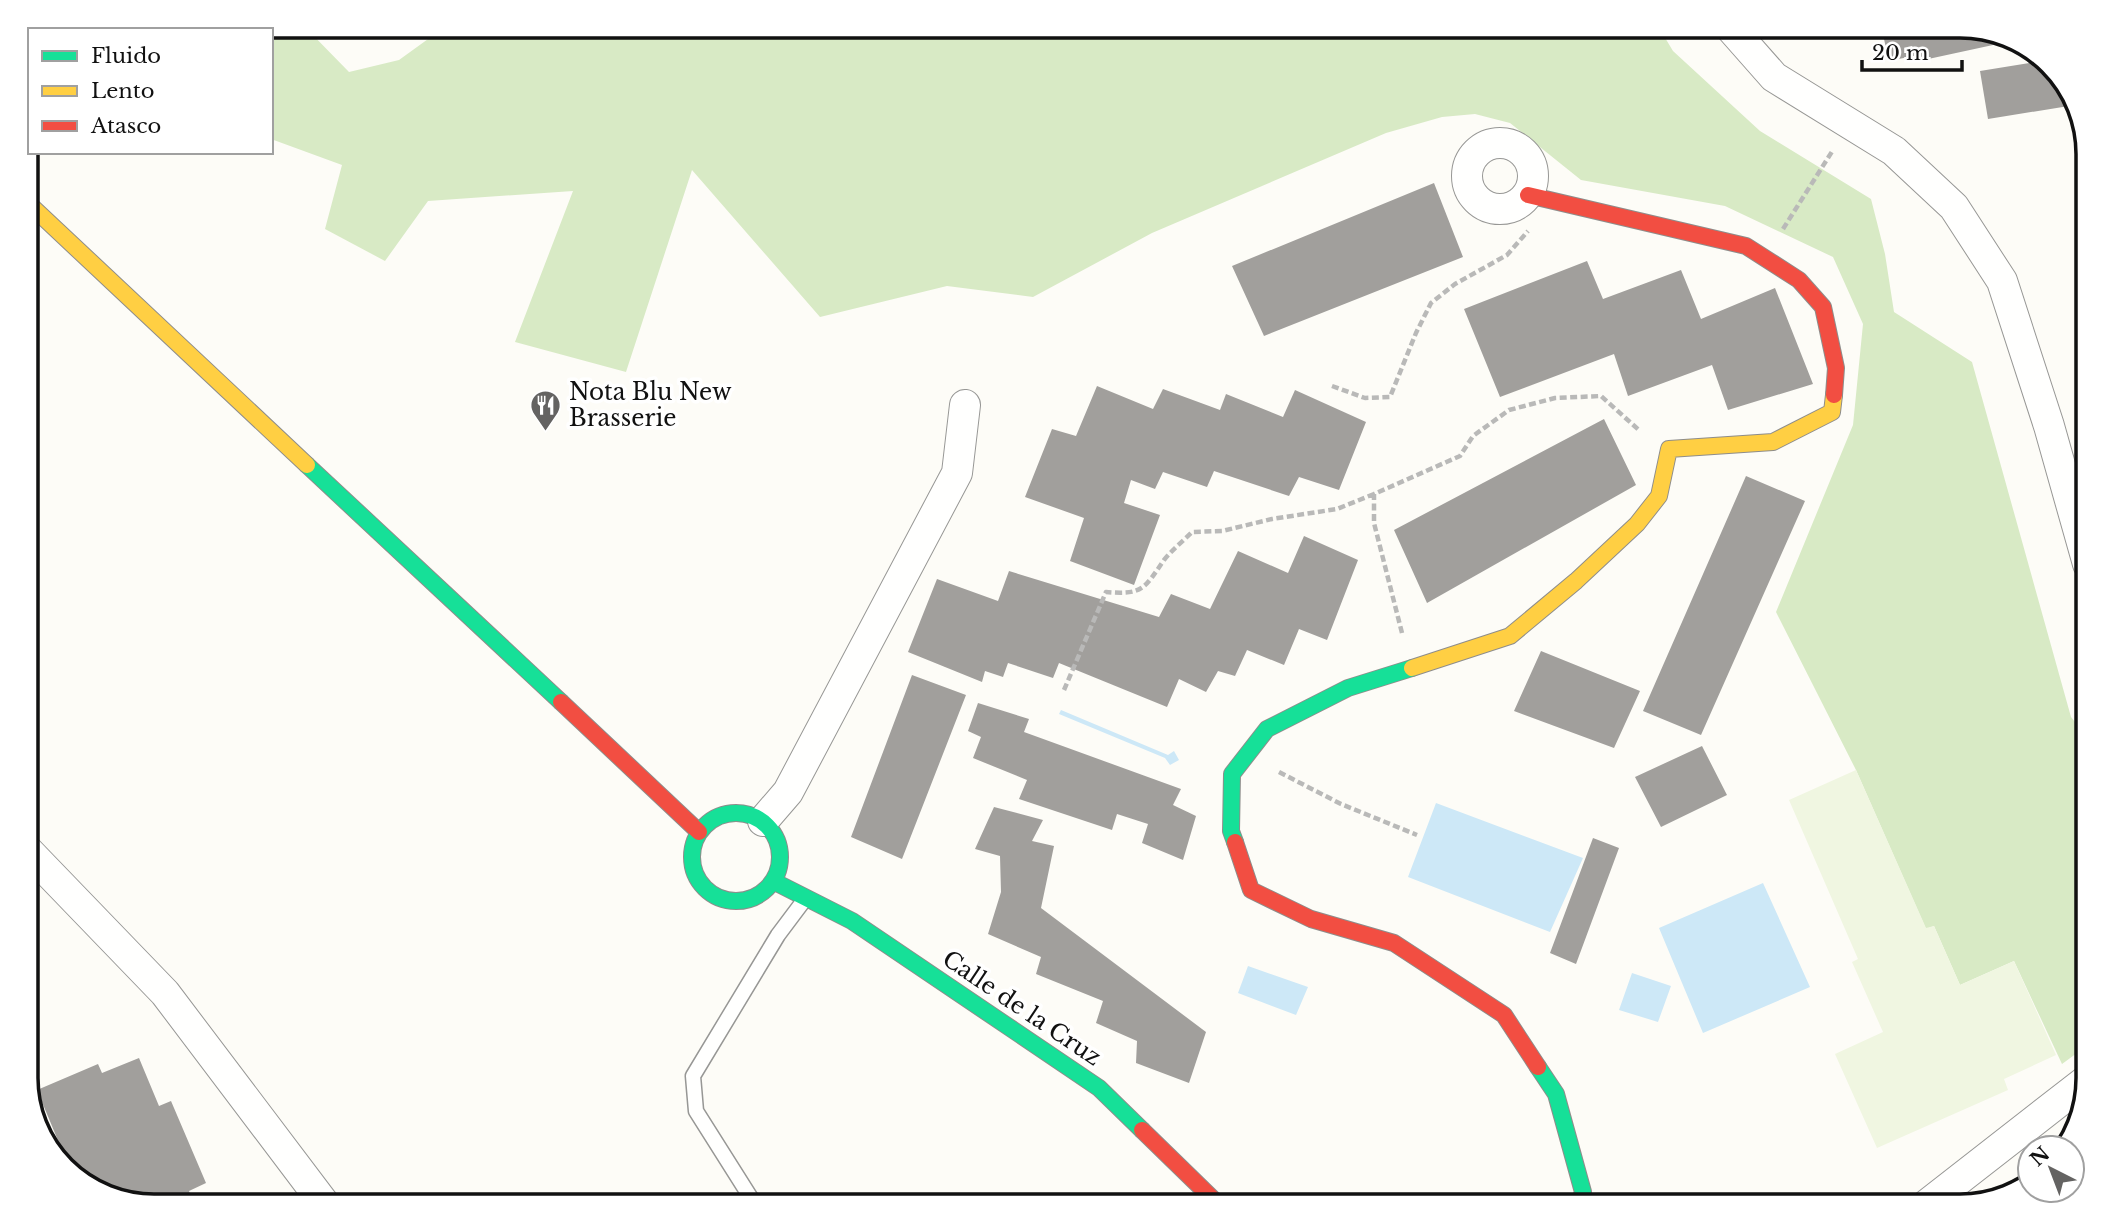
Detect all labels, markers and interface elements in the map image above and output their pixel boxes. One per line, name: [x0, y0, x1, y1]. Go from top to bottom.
legend: [28, 28, 273, 154]
scale bar: [1862, 28, 1962, 72]
text: 20 m: [1872, 40, 1929, 66]
text: Fluido: [91, 43, 161, 69]
text: Lento: [91, 78, 154, 104]
text: Atasco: [90, 113, 161, 139]
place label: Nota Blu New Brasserie: [569, 378, 732, 432]
restaurant icon: Nota Blu New Brasserie: [529, 388, 563, 432]
street label: Calle de la Cruz: [937, 945, 1107, 1071]
north arrow: [2016, 1134, 2086, 1204]
text: N: [2026, 1142, 2054, 1171]

